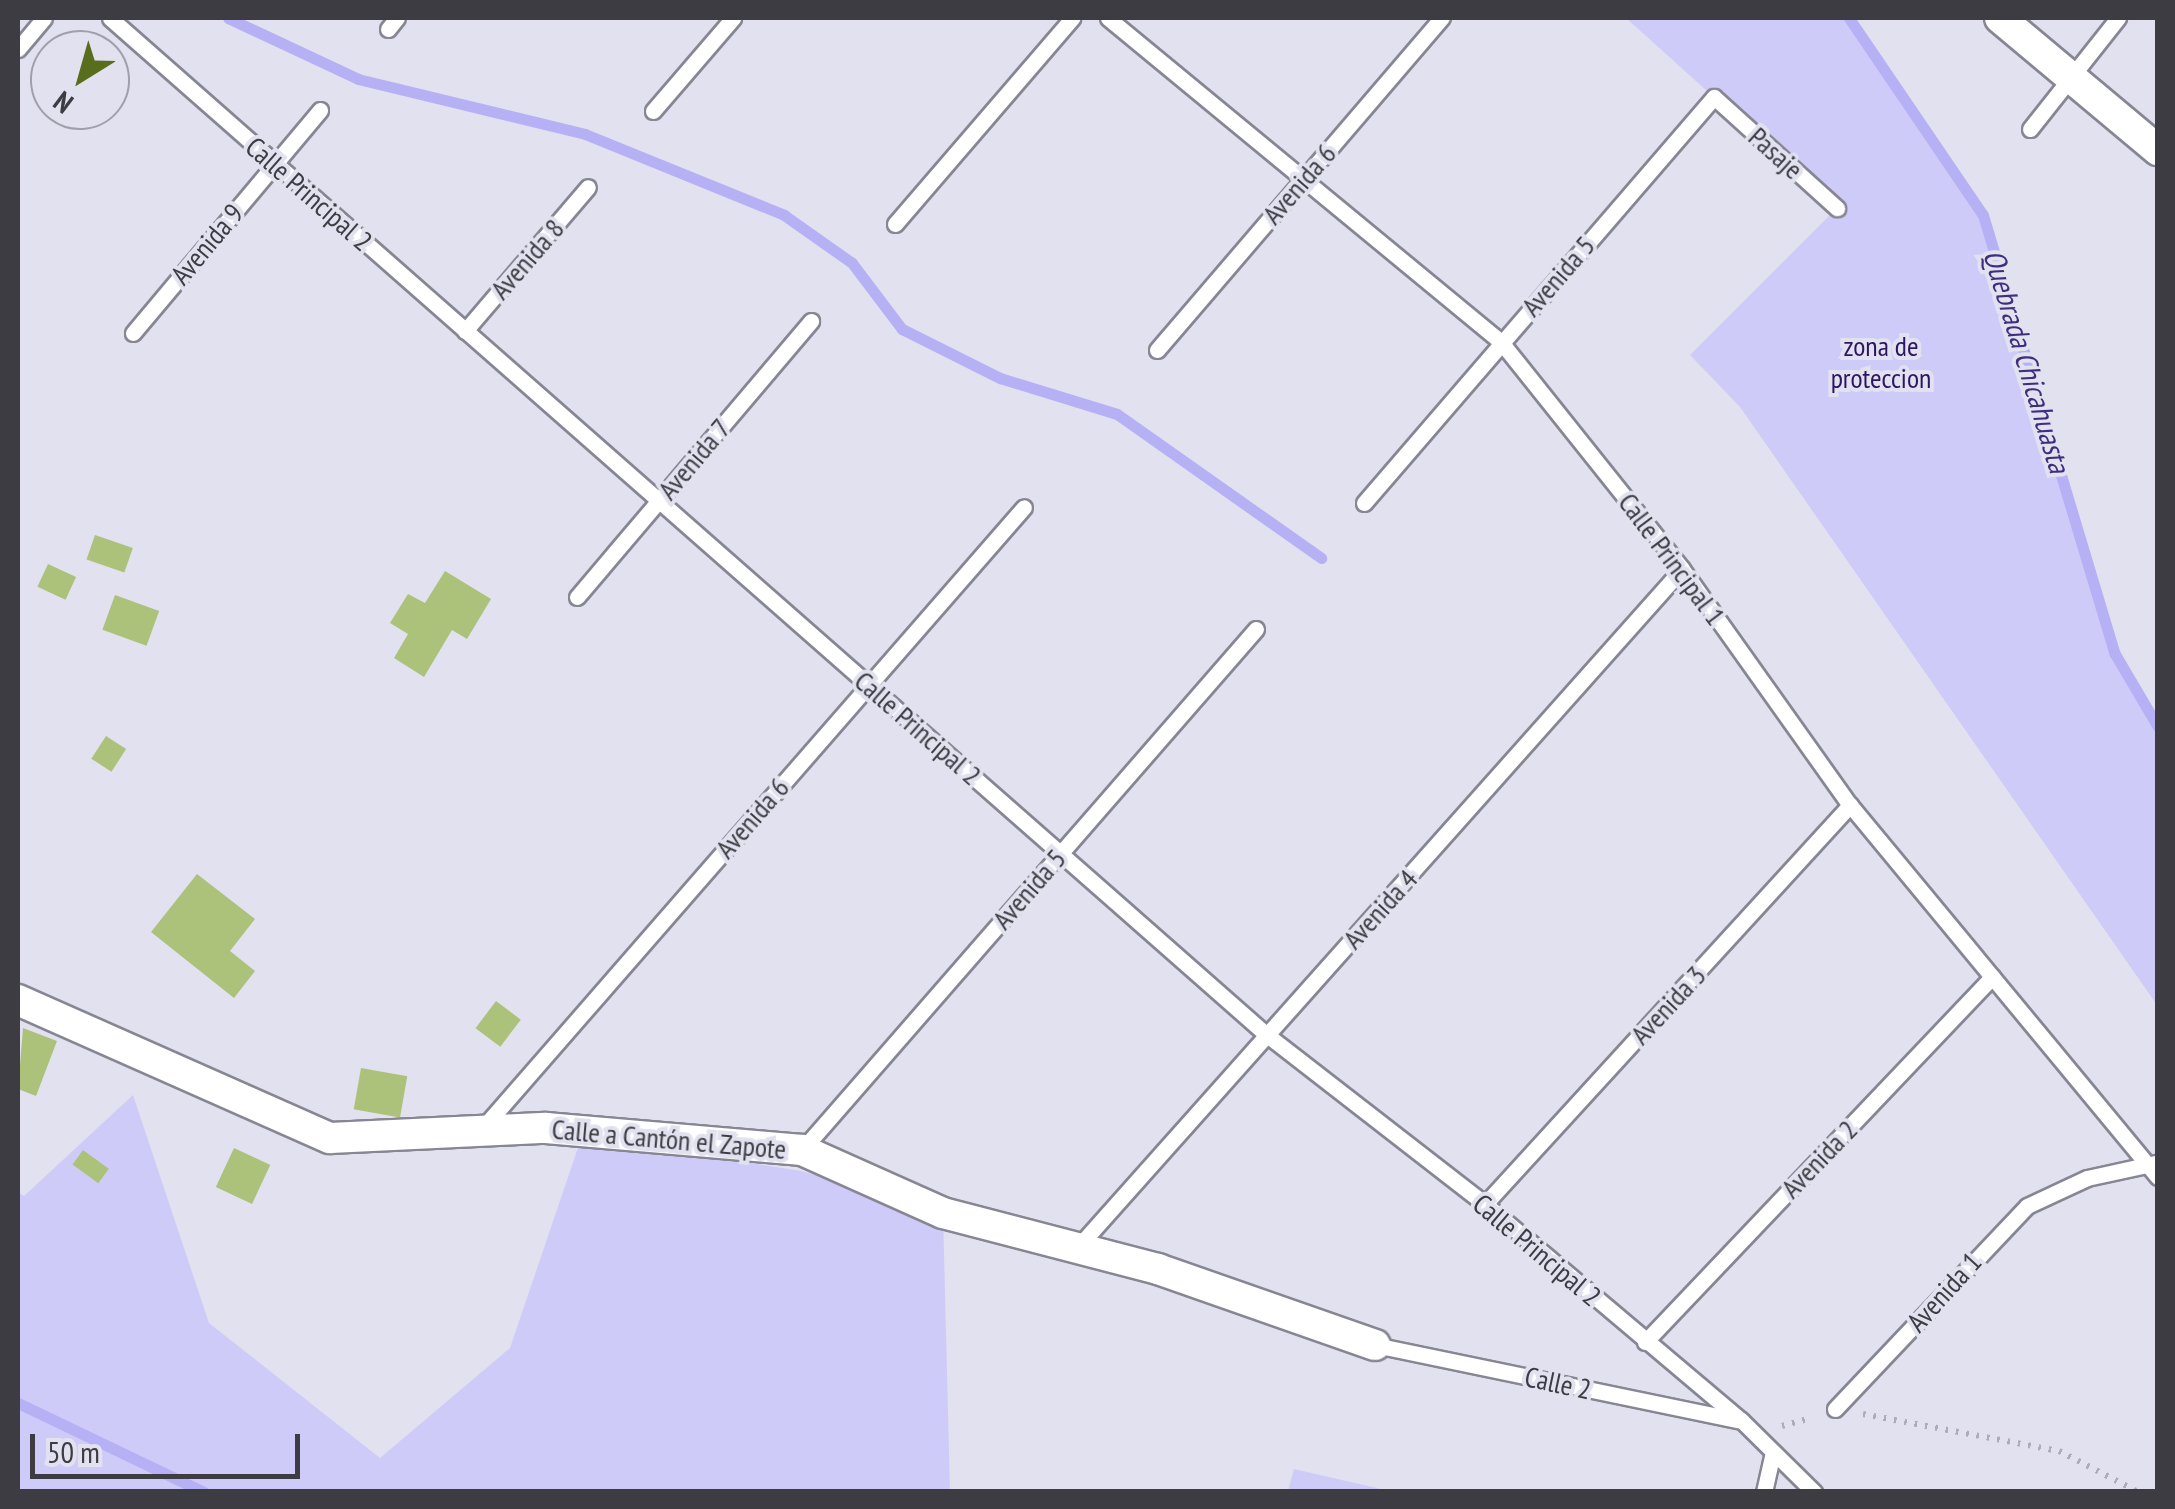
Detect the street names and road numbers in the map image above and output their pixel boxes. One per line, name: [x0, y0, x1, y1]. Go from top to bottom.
street label: Pasaje: [1742, 120, 1810, 186]
street label: Calle Principal 2: [239, 130, 379, 258]
street label: Avenida 6: [1255, 137, 1343, 231]
street label: Avenida 9: [164, 197, 250, 291]
street label: Avenida 8: [483, 212, 571, 306]
street label: Avenida 5: [1514, 229, 1602, 323]
street label: Avenida 7: [651, 412, 737, 506]
street label: Calle Principal 1: [1611, 486, 1733, 632]
street label: Calle Principal 2: [848, 664, 988, 792]
street label: Avenida 6: [708, 771, 796, 865]
street label: Avenida 5: [985, 842, 1073, 936]
street label: Avenida 4: [1336, 862, 1424, 956]
street label: Avenida 3: [1623, 959, 1713, 1051]
street label: Calle a Cantón el Zapote: [550, 1112, 788, 1166]
street label: Avenida 2: [1774, 1113, 1864, 1205]
street label: Calle Principal 2: [1466, 1187, 1608, 1313]
street label: Avenida 1: [1900, 1245, 1988, 1339]
street label: Calle 2: [1522, 1360, 1594, 1406]

